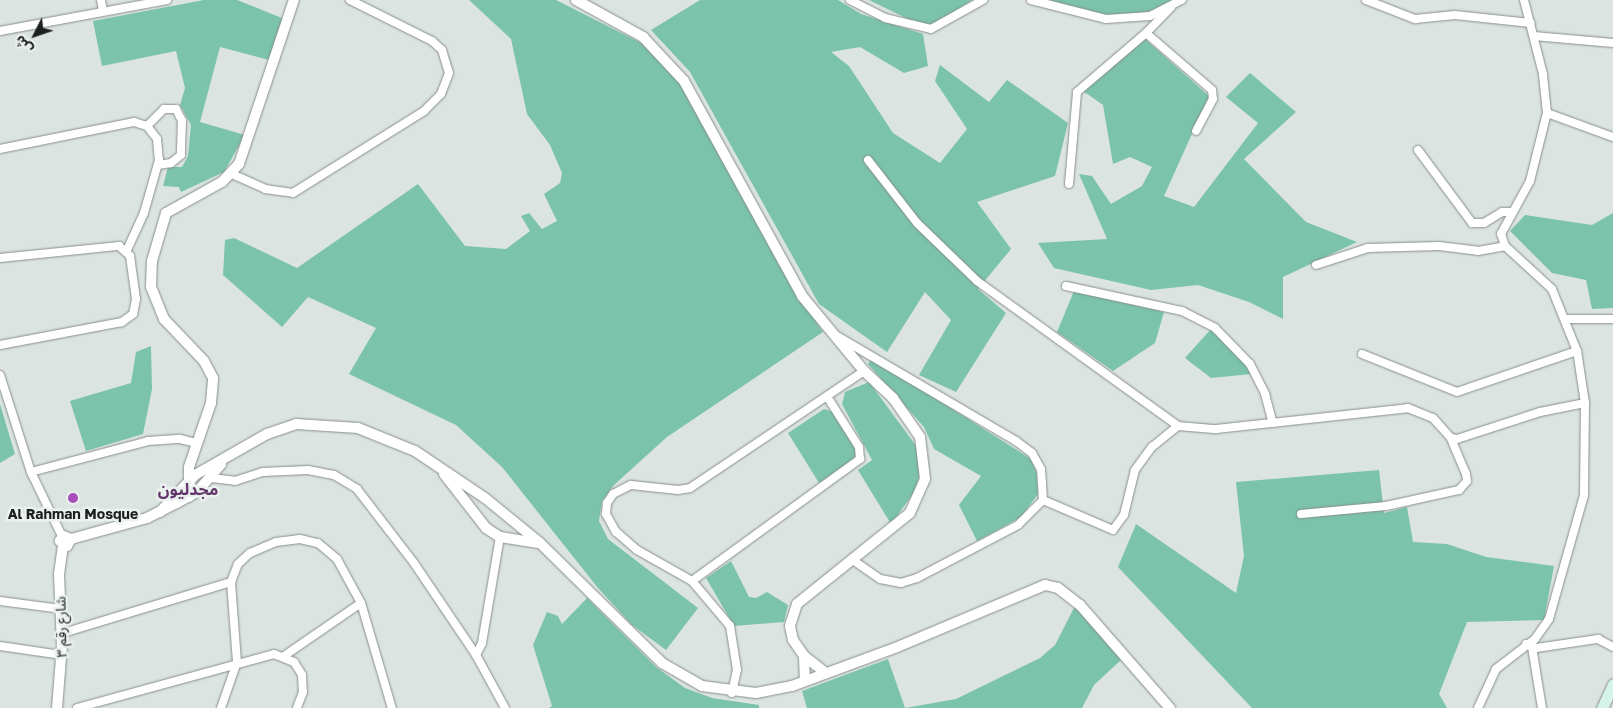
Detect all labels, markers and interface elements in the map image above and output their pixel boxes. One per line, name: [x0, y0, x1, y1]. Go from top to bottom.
north arrow: [10, 10, 60, 60]
text: ش: [11, 32, 36, 58]
district label: مجدليون: [158, 479, 218, 499]
marker: Al Rahman Mosque: [67, 492, 79, 504]
place label: Al Rahman Mosque: [8, 506, 138, 522]
street label: شارع رقم ٣: [52, 596, 70, 658]

